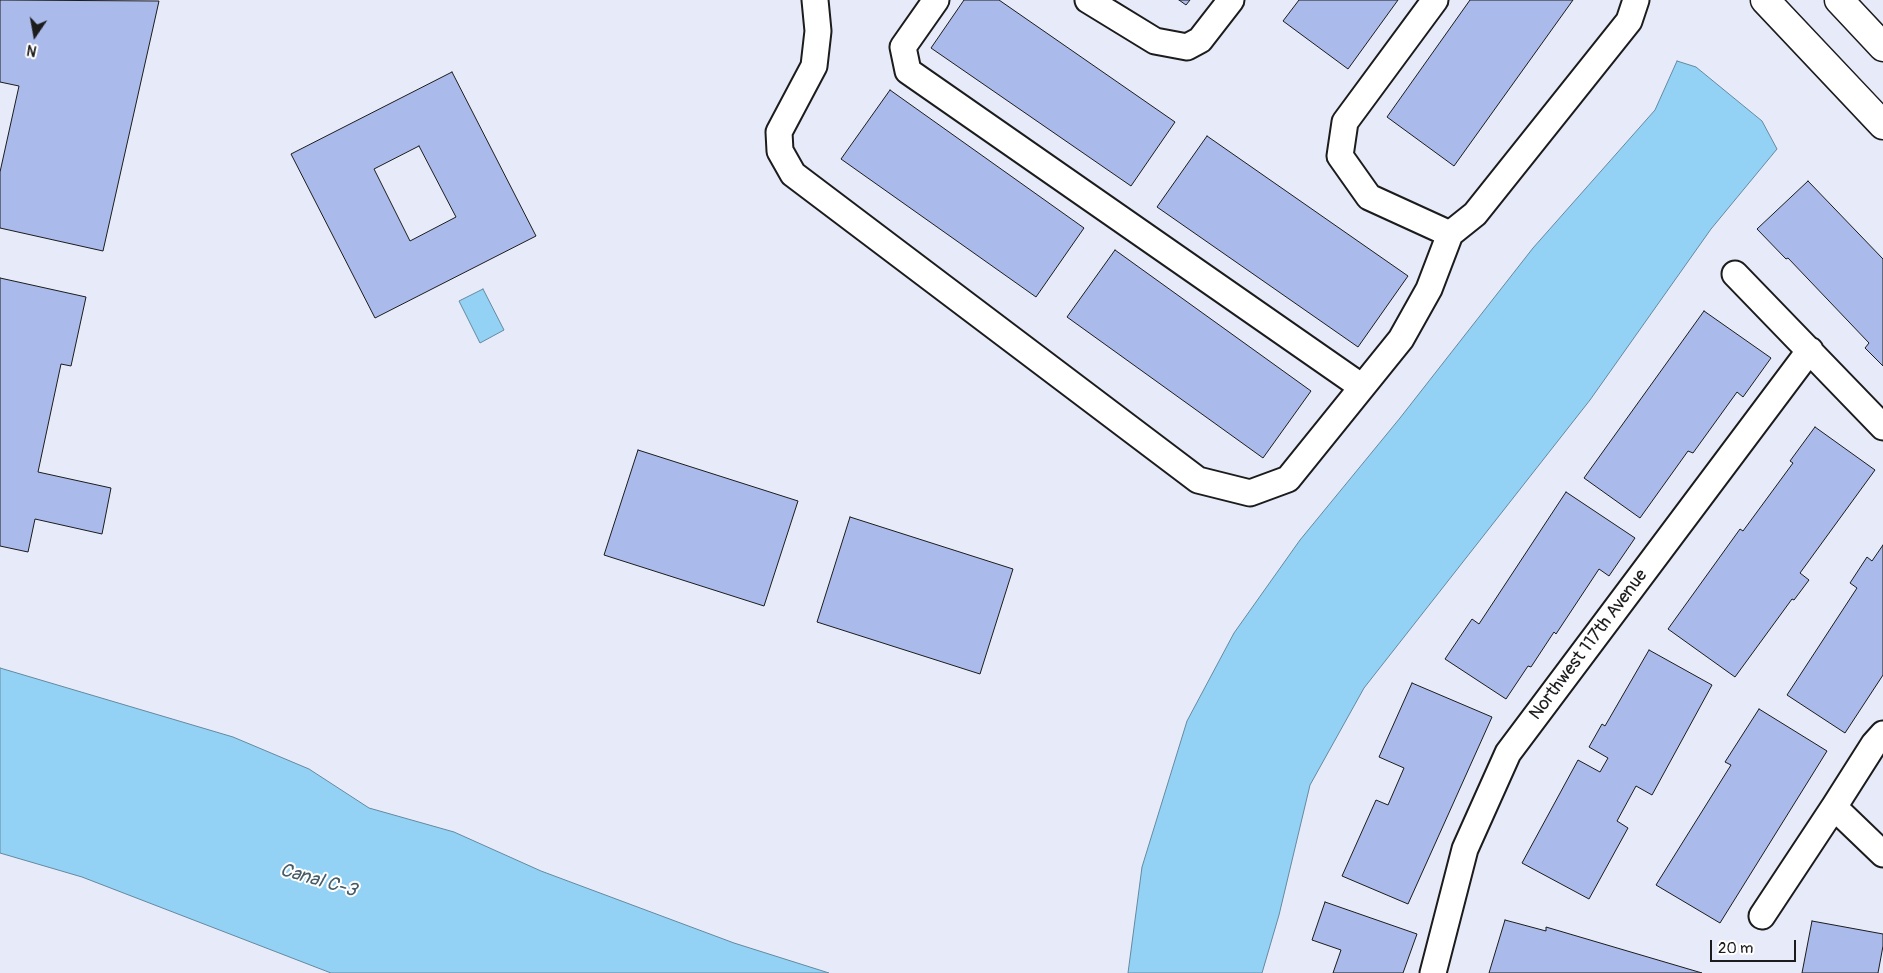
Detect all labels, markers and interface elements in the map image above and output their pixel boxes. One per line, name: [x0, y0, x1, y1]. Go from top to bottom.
north arrow: [10, 10, 60, 60]
text: N: [25, 41, 38, 59]
street label: Northwest 117th Avenue: [1525, 566, 1653, 724]
water label: Canal C-3: [277, 859, 359, 903]
scale bar: [1713, 930, 1799, 962]
text: 20 m: [1718, 939, 1753, 958]

